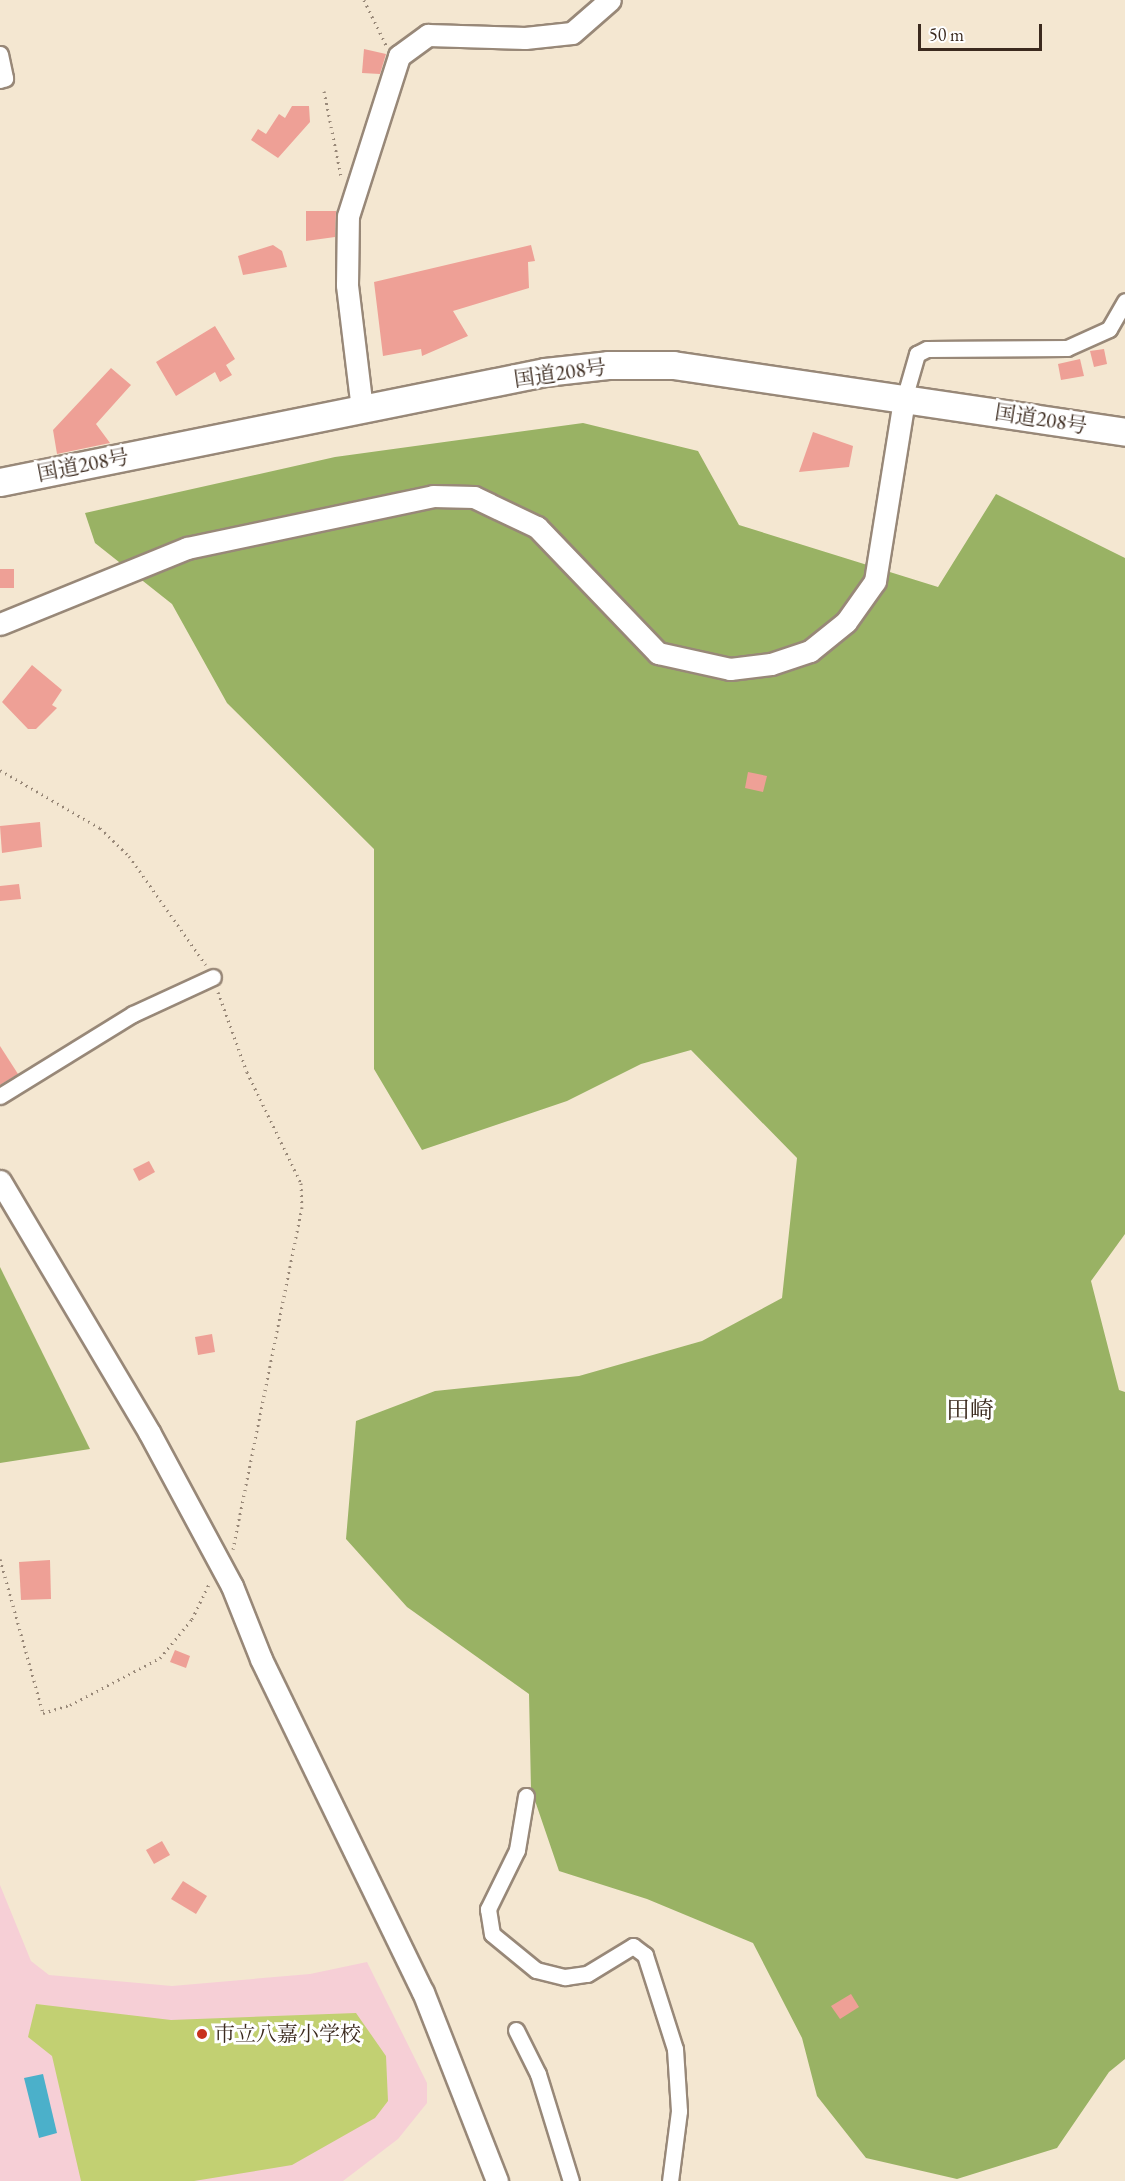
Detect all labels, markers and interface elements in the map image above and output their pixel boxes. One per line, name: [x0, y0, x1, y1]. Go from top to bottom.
scale bar: [921, 12, 1046, 50]
text: 50 m: [929, 23, 964, 46]
street label: 国道208号: [512, 354, 608, 392]
street label: 国道208号: [993, 399, 1089, 439]
street label: 国道208号: [35, 444, 131, 486]
district label: 田崎: [946, 1396, 994, 1424]
place label: 市立八嘉小学校: [214, 2021, 361, 2047]
marker: 市立八嘉小学校: [195, 2027, 209, 2041]

